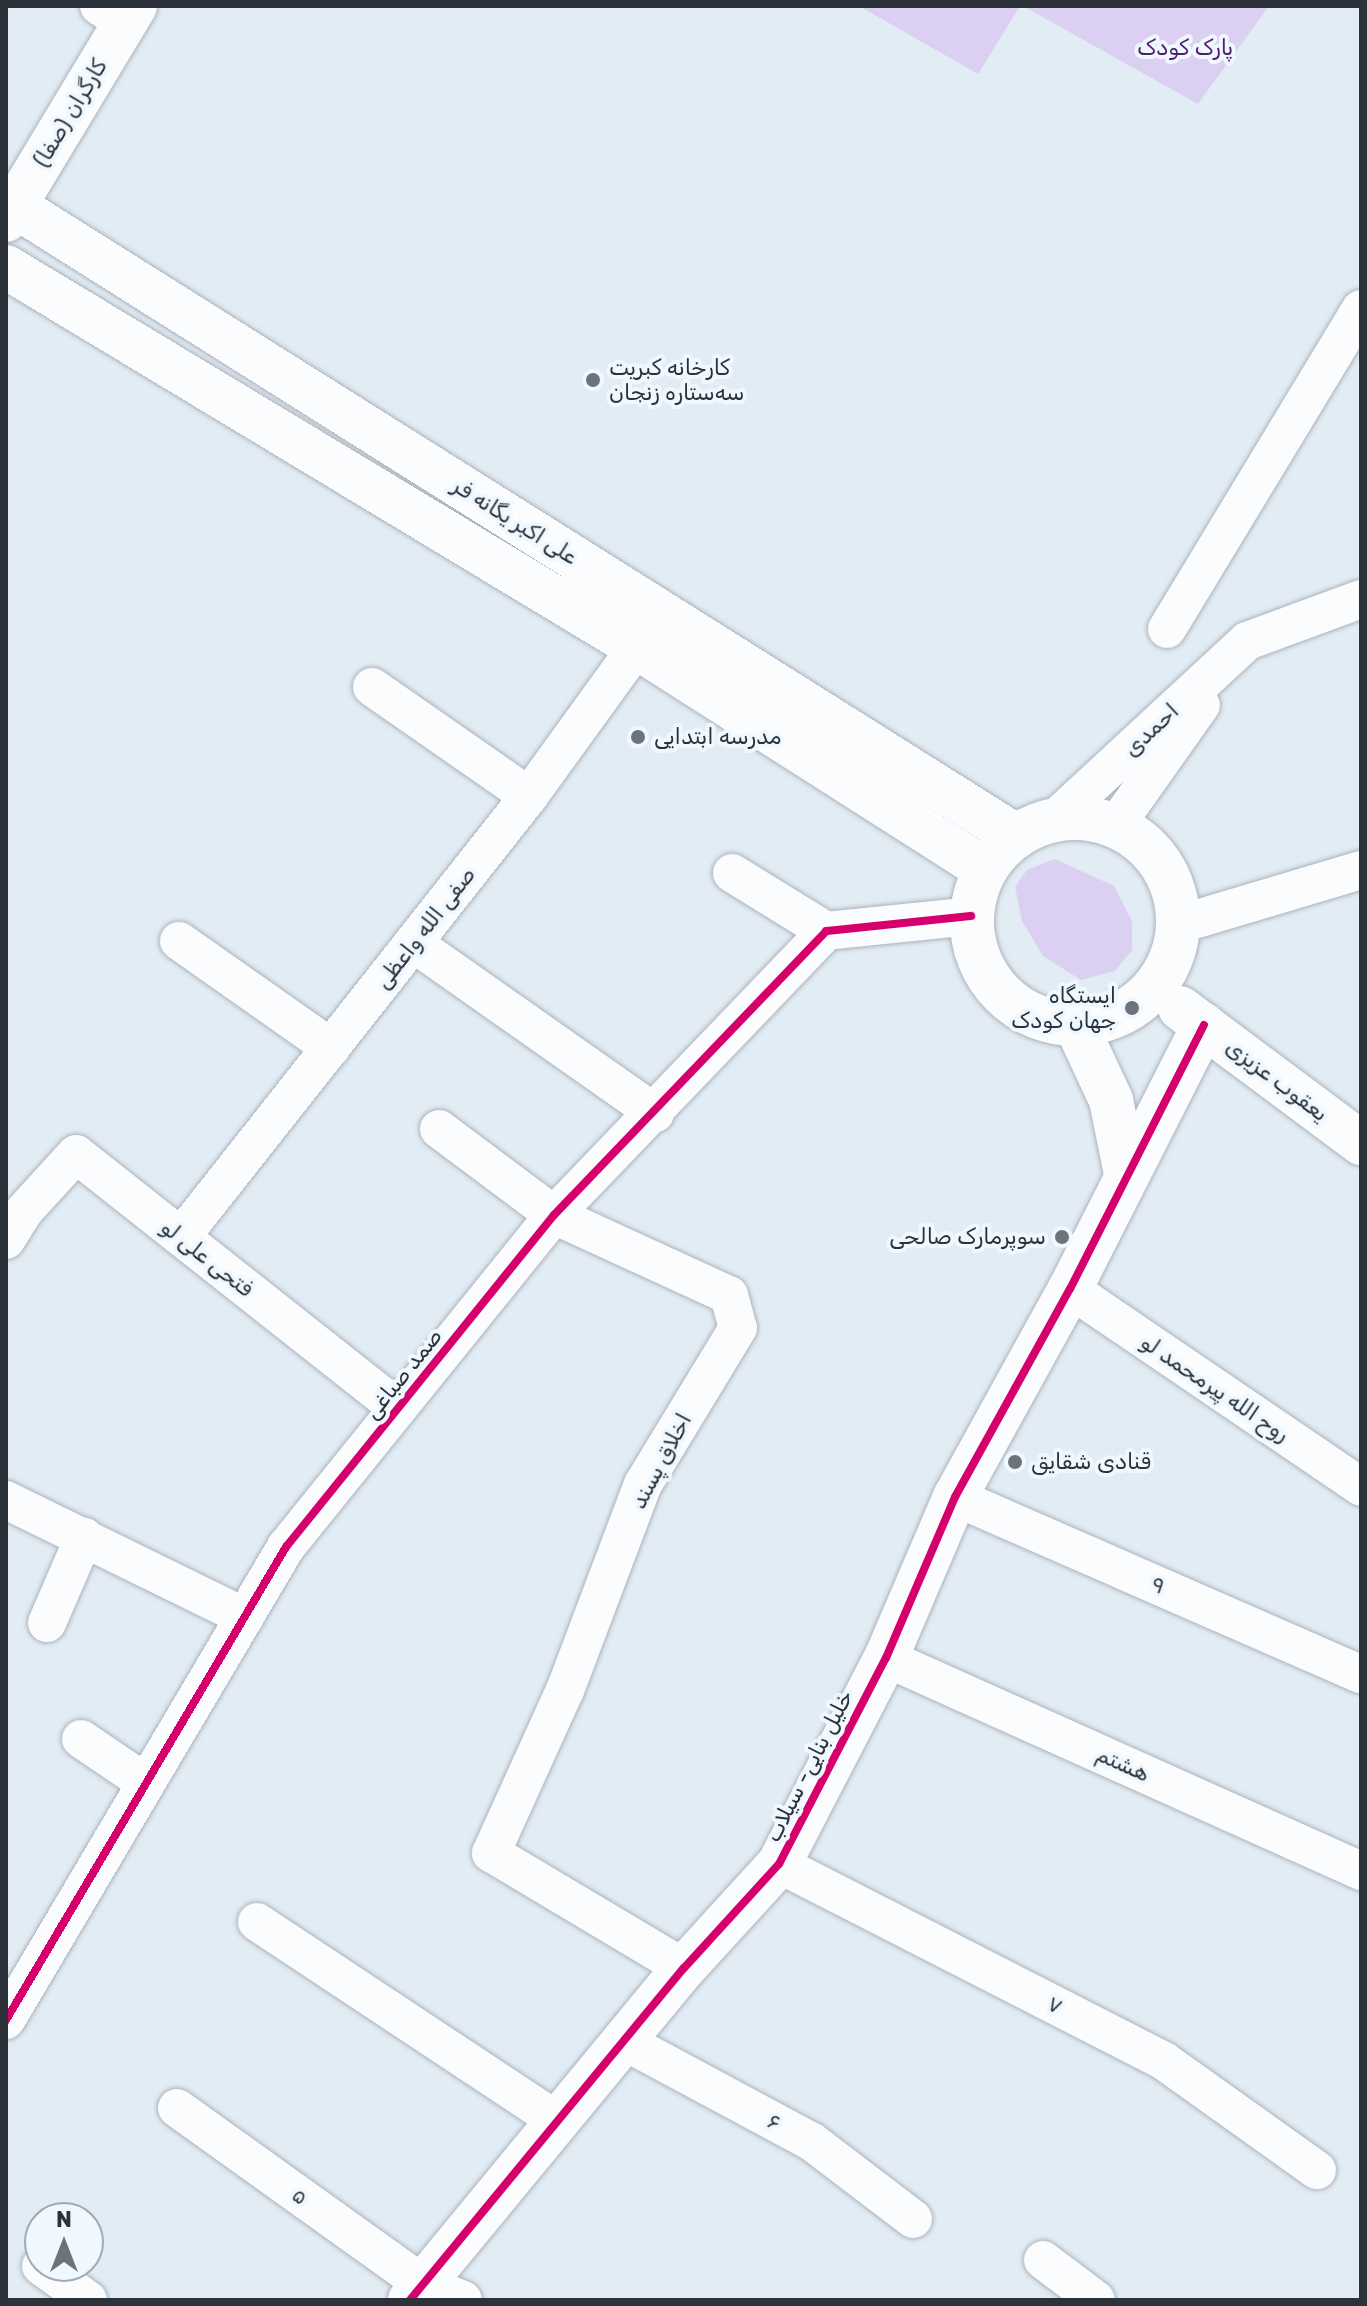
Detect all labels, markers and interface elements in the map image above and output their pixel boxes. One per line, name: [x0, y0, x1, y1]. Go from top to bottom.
park label: پارک کودک: [1137, 35, 1233, 61]
street label: کارگران (صفا): [28, 54, 112, 172]
place label: کارخانه کبریت سه‌ستاره زنجان: [609, 354, 745, 406]
marker: کارخانه کبریت سه‌ستاره زنجان: [584, 371, 602, 389]
street label: علی اکبر یگانه فر: [448, 472, 582, 570]
street label: احمدی: [1118, 698, 1184, 762]
place label: مدرسه ابتدایی: [654, 724, 781, 750]
marker: مدرسه ابتدایی: [629, 728, 647, 746]
street label: صفی الله واعظی: [369, 862, 481, 994]
place label: ایستگاه جهان کودک: [1011, 982, 1116, 1034]
marker: ایستگاه جهان کودک: [1123, 999, 1141, 1017]
street label: یعقوب عزیزی: [1221, 1033, 1333, 1127]
street label: فتحی علی لو: [156, 1214, 258, 1302]
place label: سوپرمارک صالحی: [889, 1224, 1046, 1250]
marker: سوپرمارک صالحی: [1053, 1228, 1071, 1246]
street label: صمد صباغی: [358, 1323, 448, 1425]
street label: روح الله پیرمحمد لو: [1136, 1329, 1294, 1447]
street label: اخلاق پسند: [625, 1409, 697, 1513]
place label: قنادی شقایق: [1031, 1449, 1151, 1475]
marker: قنادی شقایق: [1006, 1453, 1024, 1471]
street label: ۹: [1147, 1570, 1169, 1600]
street label: خلیل بنایی- سیلاب: [759, 1686, 859, 1846]
street label: هشتم: [1092, 1741, 1154, 1787]
street label: ۷: [1043, 1990, 1067, 2020]
street label: ۶: [763, 2108, 785, 2136]
street label: ۵: [287, 2181, 313, 2211]
north arrow: [24, 2202, 104, 2282]
text: N: [56, 2206, 72, 2233]

